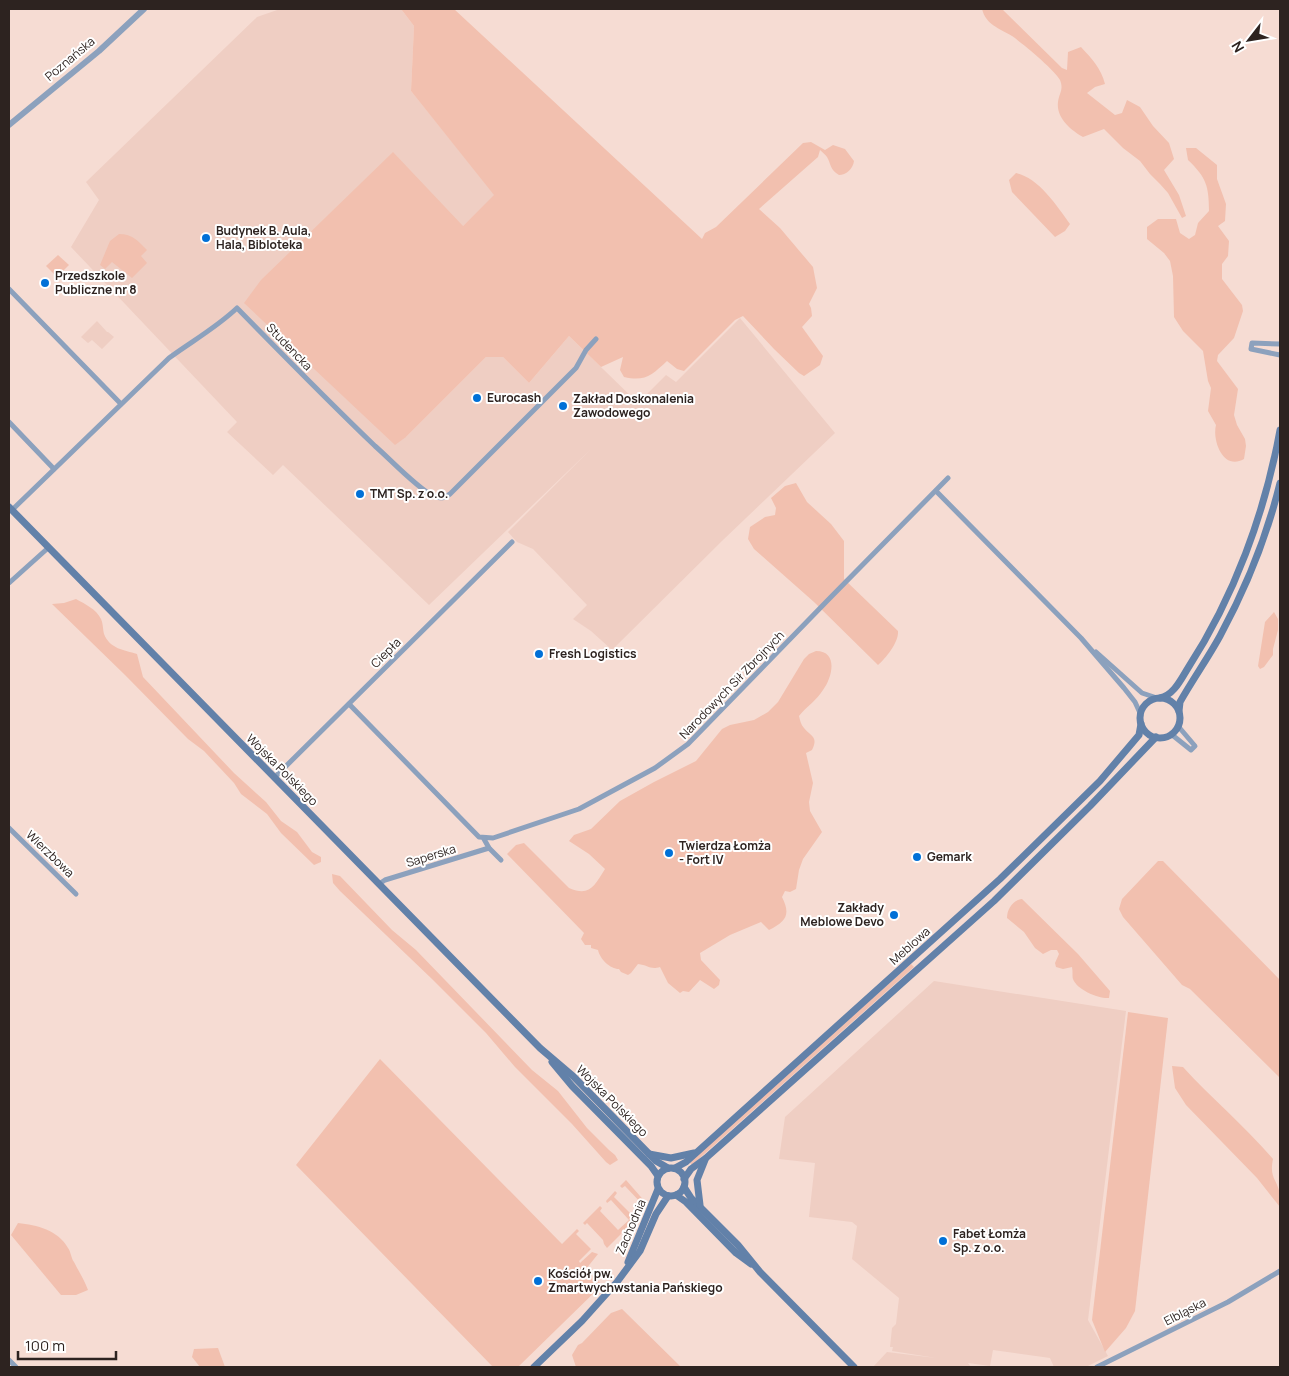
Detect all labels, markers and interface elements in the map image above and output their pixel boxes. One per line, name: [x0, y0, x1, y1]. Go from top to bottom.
north arrow: [1224, 15, 1274, 65]
street label: Poznańska: [41, 33, 98, 84]
text: N: [1227, 38, 1248, 56]
place label: Budynek B. Aula, Hala, Bibloteka: [216, 222, 311, 253]
marker: Budynek B. Aula, Hala, Bibloteka: [200, 232, 212, 244]
place label: Przedszkole Publiczne nr 8: [55, 267, 137, 298]
marker: Przedszkole Publiczne nr 8: [39, 277, 51, 289]
street label: Studencka: [263, 319, 316, 374]
place label: Eurocash: [487, 389, 541, 406]
place label: Zakład Doskonalenia Zawodowego: [573, 390, 694, 421]
marker: Eurocash: [471, 392, 483, 404]
marker: Zakład Doskonalenia Zawodowego: [557, 400, 569, 412]
place label: TMT Sp. z o.o.: [370, 485, 448, 502]
marker: TMT Sp. z o.o.: [354, 488, 366, 500]
street label: Narodowych Sił Zbrojnych: [675, 627, 788, 742]
street label: Ciepła: [367, 634, 404, 671]
place label: Fresh Logistics: [549, 645, 637, 662]
marker: Fresh Logistics: [533, 648, 545, 660]
street label: Wojska Polskiego: [243, 730, 322, 809]
street label: Wierzbowa: [23, 826, 78, 881]
place label: Twierdza Łomża - Fort IV: [679, 837, 771, 868]
street label: Saperska: [404, 840, 458, 871]
marker: Twierdza Łomża - Fort IV: [663, 847, 675, 859]
place label: Gemark: [927, 848, 972, 865]
marker: Gemark: [911, 851, 923, 863]
place label: Zakłady Meblowe Devo: [800, 899, 884, 930]
marker: Zakłady Meblowe Devo: [888, 909, 900, 921]
street label: Meblowa: [886, 923, 934, 968]
street label: Wojska Polskiego: [573, 1061, 652, 1140]
street label: Zachodnia: [611, 1197, 650, 1257]
place label: Fabet Łomża Sp. z o.o.: [953, 1225, 1026, 1256]
marker: Fabet Łomża Sp. z o.o.: [937, 1235, 949, 1247]
place label: Kościół pw. Zmartwychwstania Pańskiego: [548, 1265, 723, 1296]
marker: Kościół pw. Zmartwychwstania Pańskiego: [532, 1275, 544, 1287]
street label: Elbląska: [1161, 1294, 1209, 1329]
scale bar: [18, 1328, 115, 1360]
text: 100 m: [25, 1335, 65, 1356]

